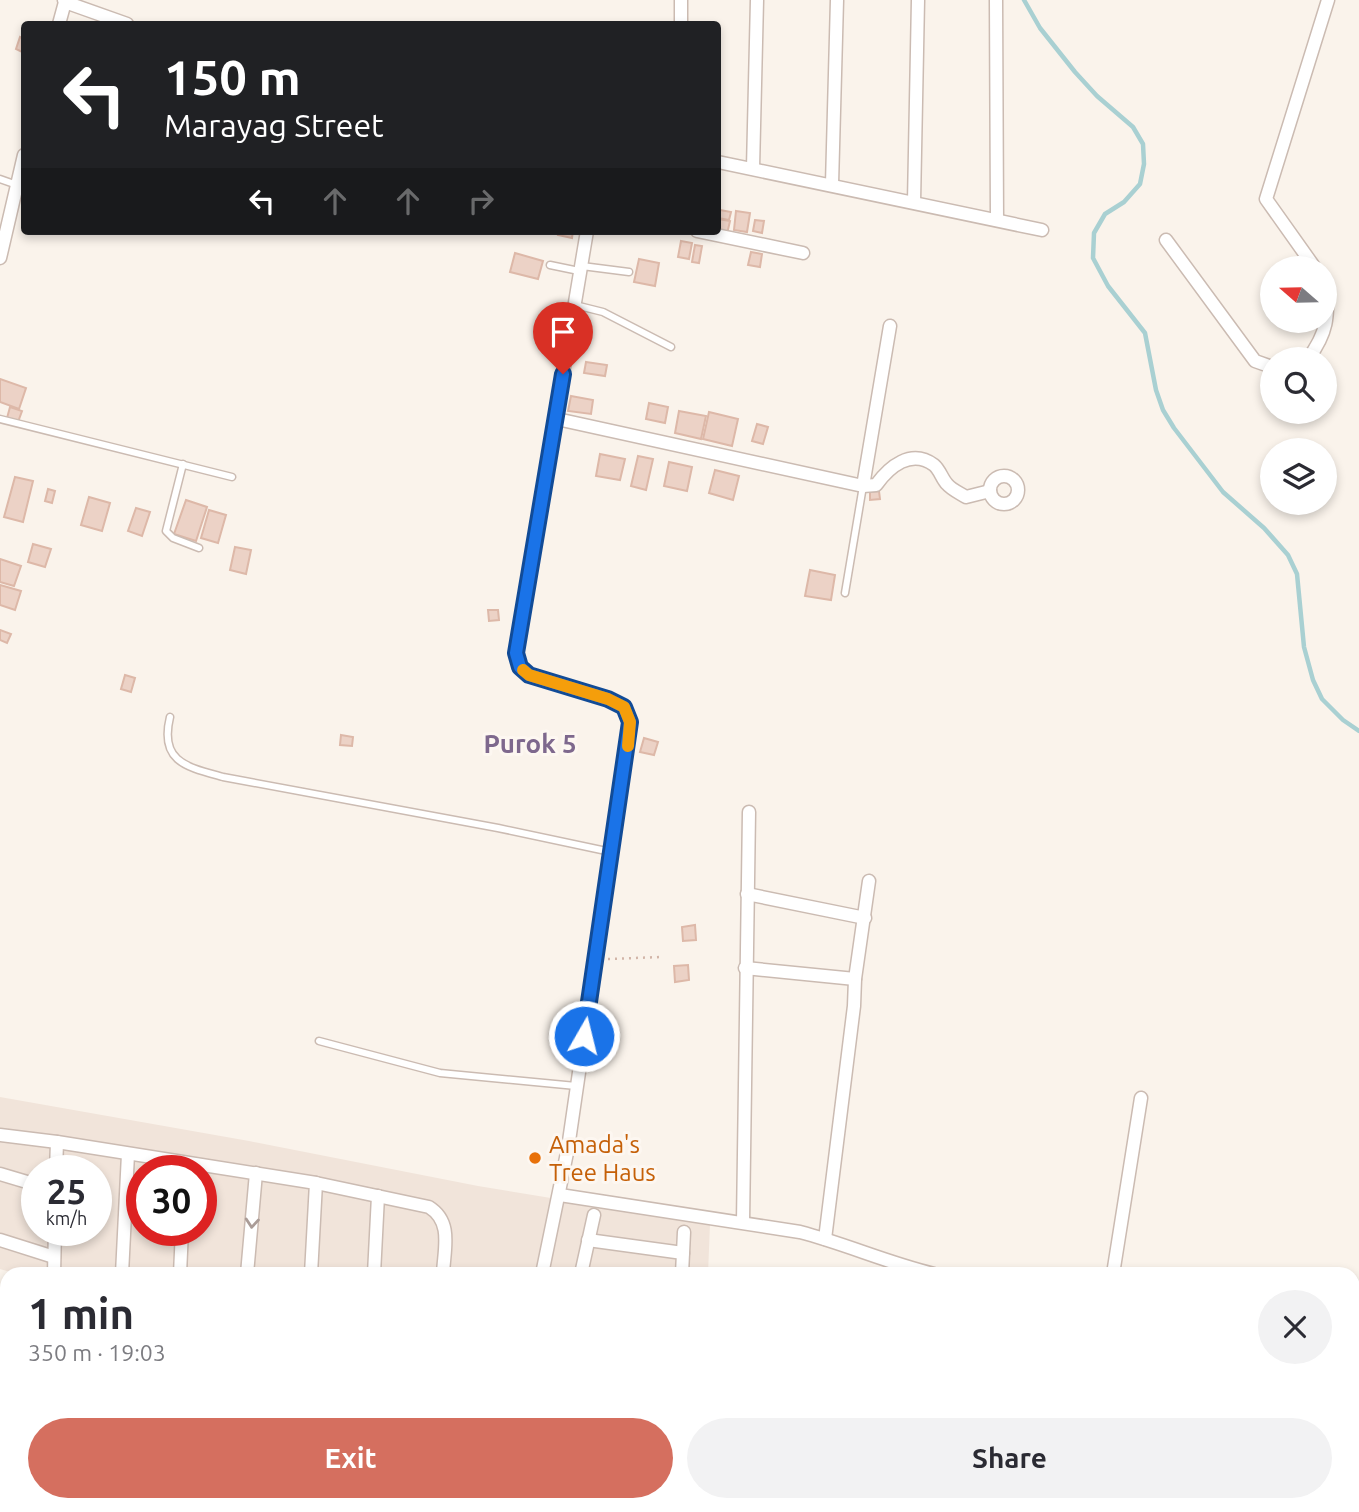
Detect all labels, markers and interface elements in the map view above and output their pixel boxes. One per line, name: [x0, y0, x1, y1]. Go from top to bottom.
icon: left: [49, 49, 140, 140]
text: 150 m: [164, 49, 301, 104]
text: Marayag Street: [164, 107, 384, 143]
icon: left: [243, 182, 281, 220]
icon: ahead: [316, 182, 354, 220]
icon: ahead: [389, 182, 427, 220]
icon: right: [462, 182, 500, 220]
north arrow: [1260, 256, 1337, 332]
map controls: [1260, 256, 1337, 515]
pin: [533, 302, 593, 374]
icon: arrive: [544, 313, 582, 351]
button: search: [1260, 347, 1337, 424]
button: layers: [1260, 438, 1337, 515]
district label: Purok 5: [483, 729, 577, 758]
position arrow: [547, 999, 621, 1073]
place label: Amada's Tree Haus: [549, 1131, 656, 1186]
marker: Amada's Tree Haus: [527, 1150, 543, 1166]
speed limit sign: 30: [126, 1155, 217, 1246]
text: 25: [47, 1171, 86, 1211]
text: km/h: [46, 1208, 87, 1228]
one-way arrow: [244, 1218, 259, 1229]
text: 1 min: [28, 1290, 134, 1337]
button: close: [1258, 1290, 1332, 1364]
text: 350 m · 19:03: [28, 1340, 166, 1365]
button: Exit: [28, 1418, 673, 1498]
button: Share: [687, 1418, 1332, 1498]

